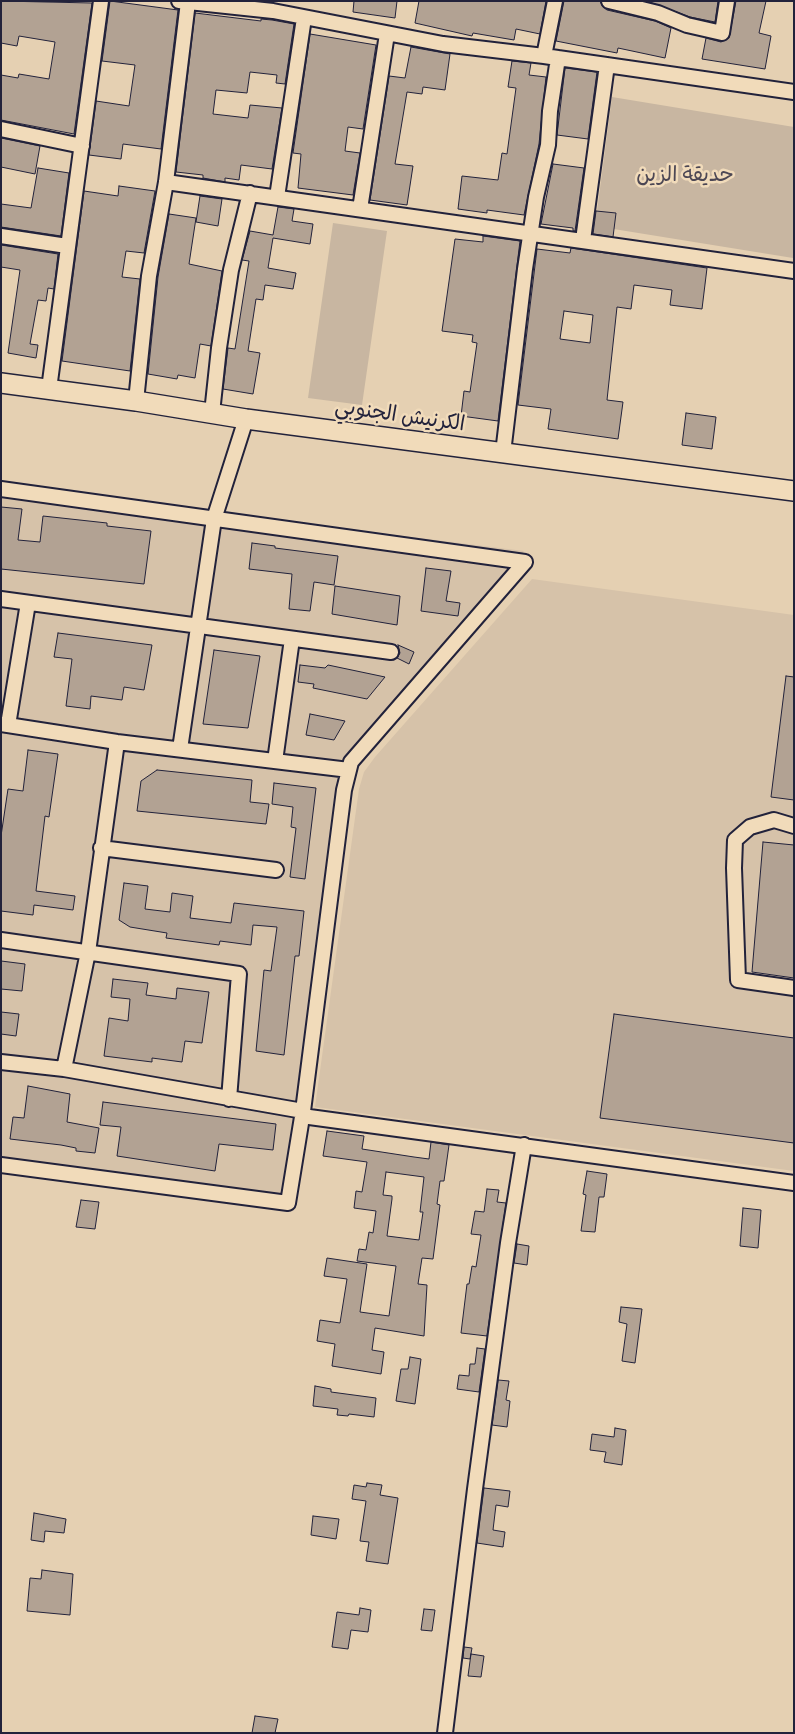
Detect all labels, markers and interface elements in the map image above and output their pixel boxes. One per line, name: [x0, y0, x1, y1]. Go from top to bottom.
park label: حديقة الزين: [636, 162, 734, 188]
street label: الكرنيش الجنوبي: [333, 394, 467, 438]

